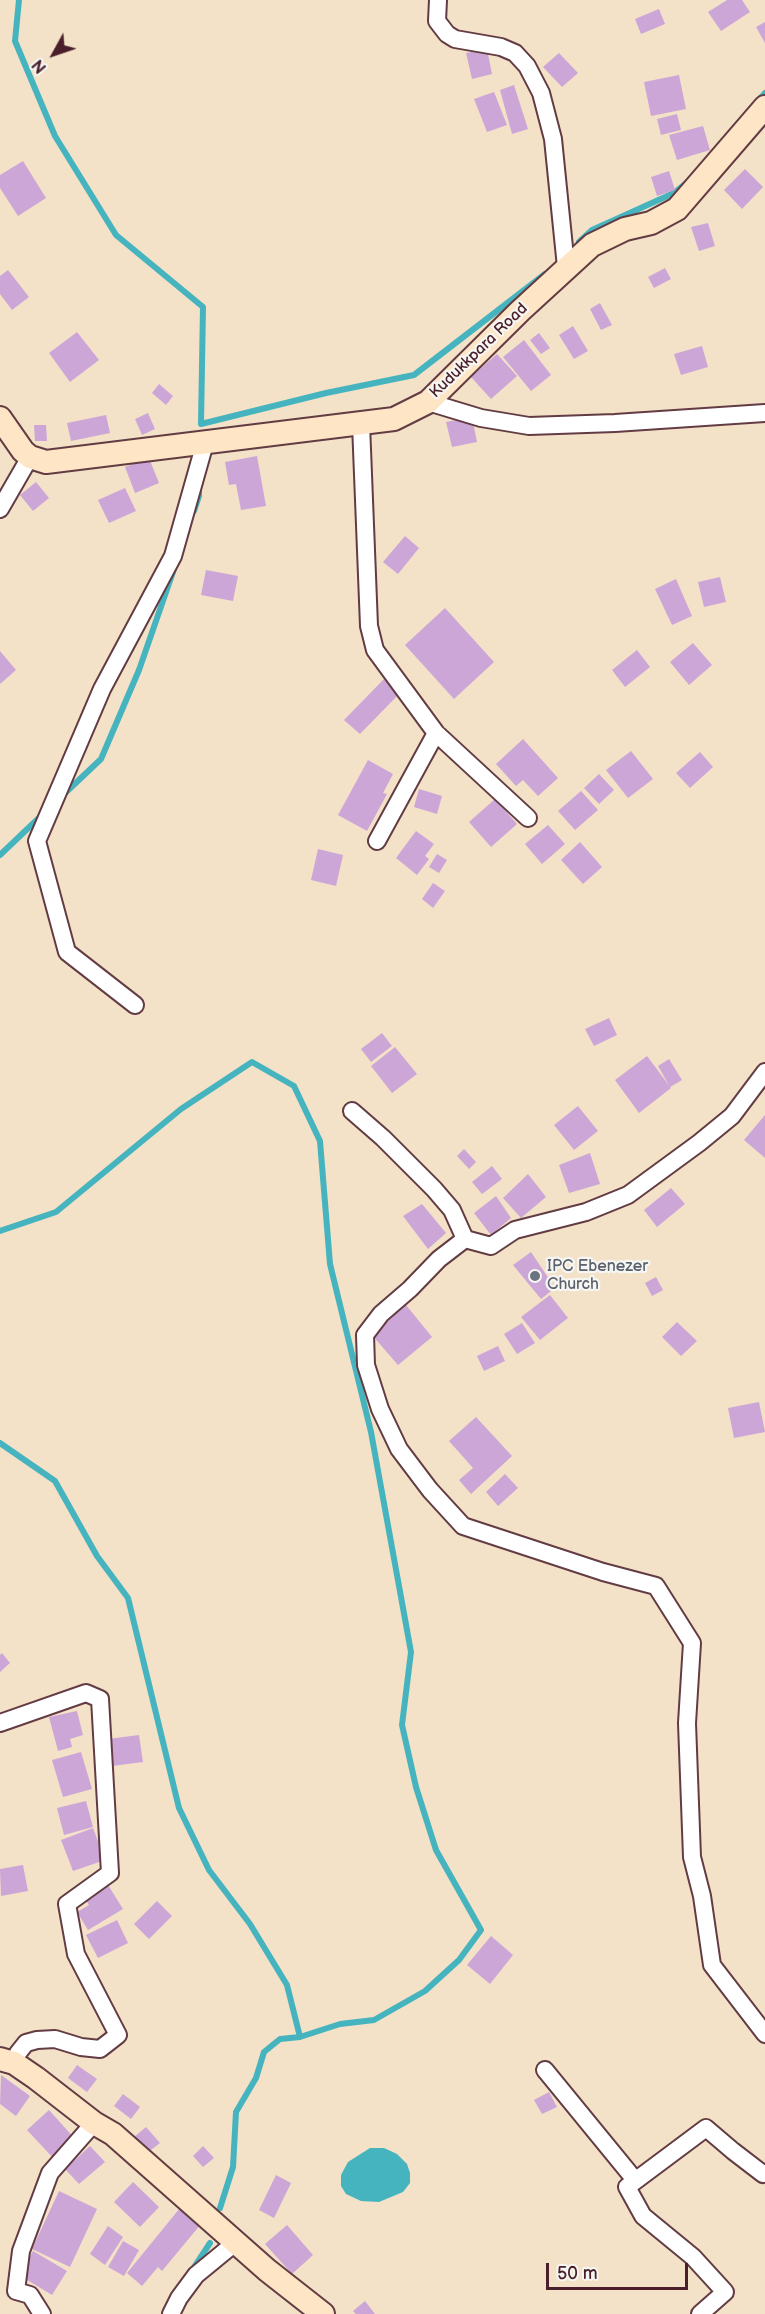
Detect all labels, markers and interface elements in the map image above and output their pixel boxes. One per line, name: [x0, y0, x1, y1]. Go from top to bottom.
north arrow: [24, 24, 84, 84]
text: N: [29, 55, 51, 77]
street label: Kudukkpara Road: [426, 299, 532, 403]
place label: IPC Ebenezer Church: [547, 1257, 648, 1295]
marker: IPC Ebenezer Church: [528, 1269, 542, 1283]
scale bar: [549, 2251, 692, 2289]
text: 50 m: [557, 2263, 598, 2284]

